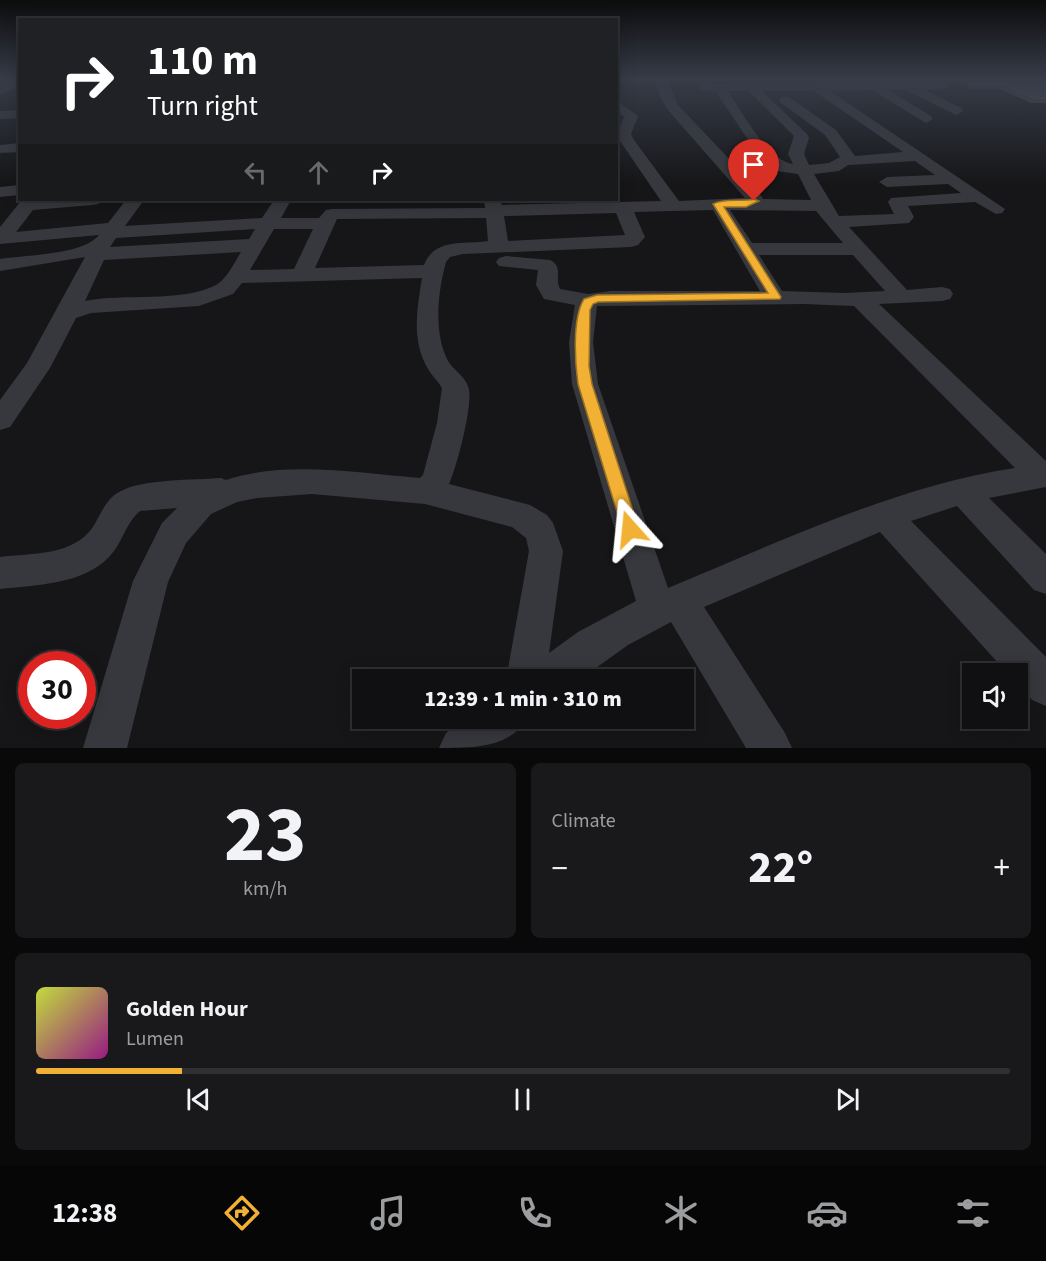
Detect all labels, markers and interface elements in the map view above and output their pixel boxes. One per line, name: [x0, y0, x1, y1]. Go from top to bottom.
text: 110 m: [147, 31, 258, 91]
icon: right: [48, 42, 126, 120]
text: Turn right: [147, 87, 258, 126]
pin: [728, 139, 779, 201]
icon: arrive: [737, 148, 770, 181]
icon: left: [239, 156, 272, 189]
icon: ahead: [302, 156, 335, 189]
icon: right: [365, 156, 398, 189]
position arrow: [598, 497, 662, 561]
speed limit sign: 30: [18, 651, 96, 729]
map controls: [962, 663, 1028, 729]
button: sound: [962, 663, 1028, 729]
text: 12:39 · 1 min · 310 m: [424, 683, 622, 715]
text: 23: [224, 780, 306, 891]
text: Climate: [552, 807, 616, 835]
text: 22°: [748, 836, 813, 900]
text: −: [552, 845, 568, 892]
text: +: [994, 845, 1010, 892]
text: km/h: [243, 875, 287, 903]
text: Golden Hour: [126, 993, 248, 1025]
text: Lumen: [126, 1025, 184, 1053]
icon: previous: [182, 1083, 215, 1116]
icon: pause: [506, 1083, 539, 1116]
icon: next: [831, 1083, 864, 1116]
icon: directions: [221, 1192, 263, 1234]
icon: music: [367, 1192, 409, 1234]
icon: phone: [514, 1192, 556, 1234]
icon: climate: [660, 1192, 702, 1234]
icon: car: [806, 1192, 848, 1234]
icon: filters: [952, 1192, 994, 1234]
text: 12:38: [52, 1194, 117, 1233]

